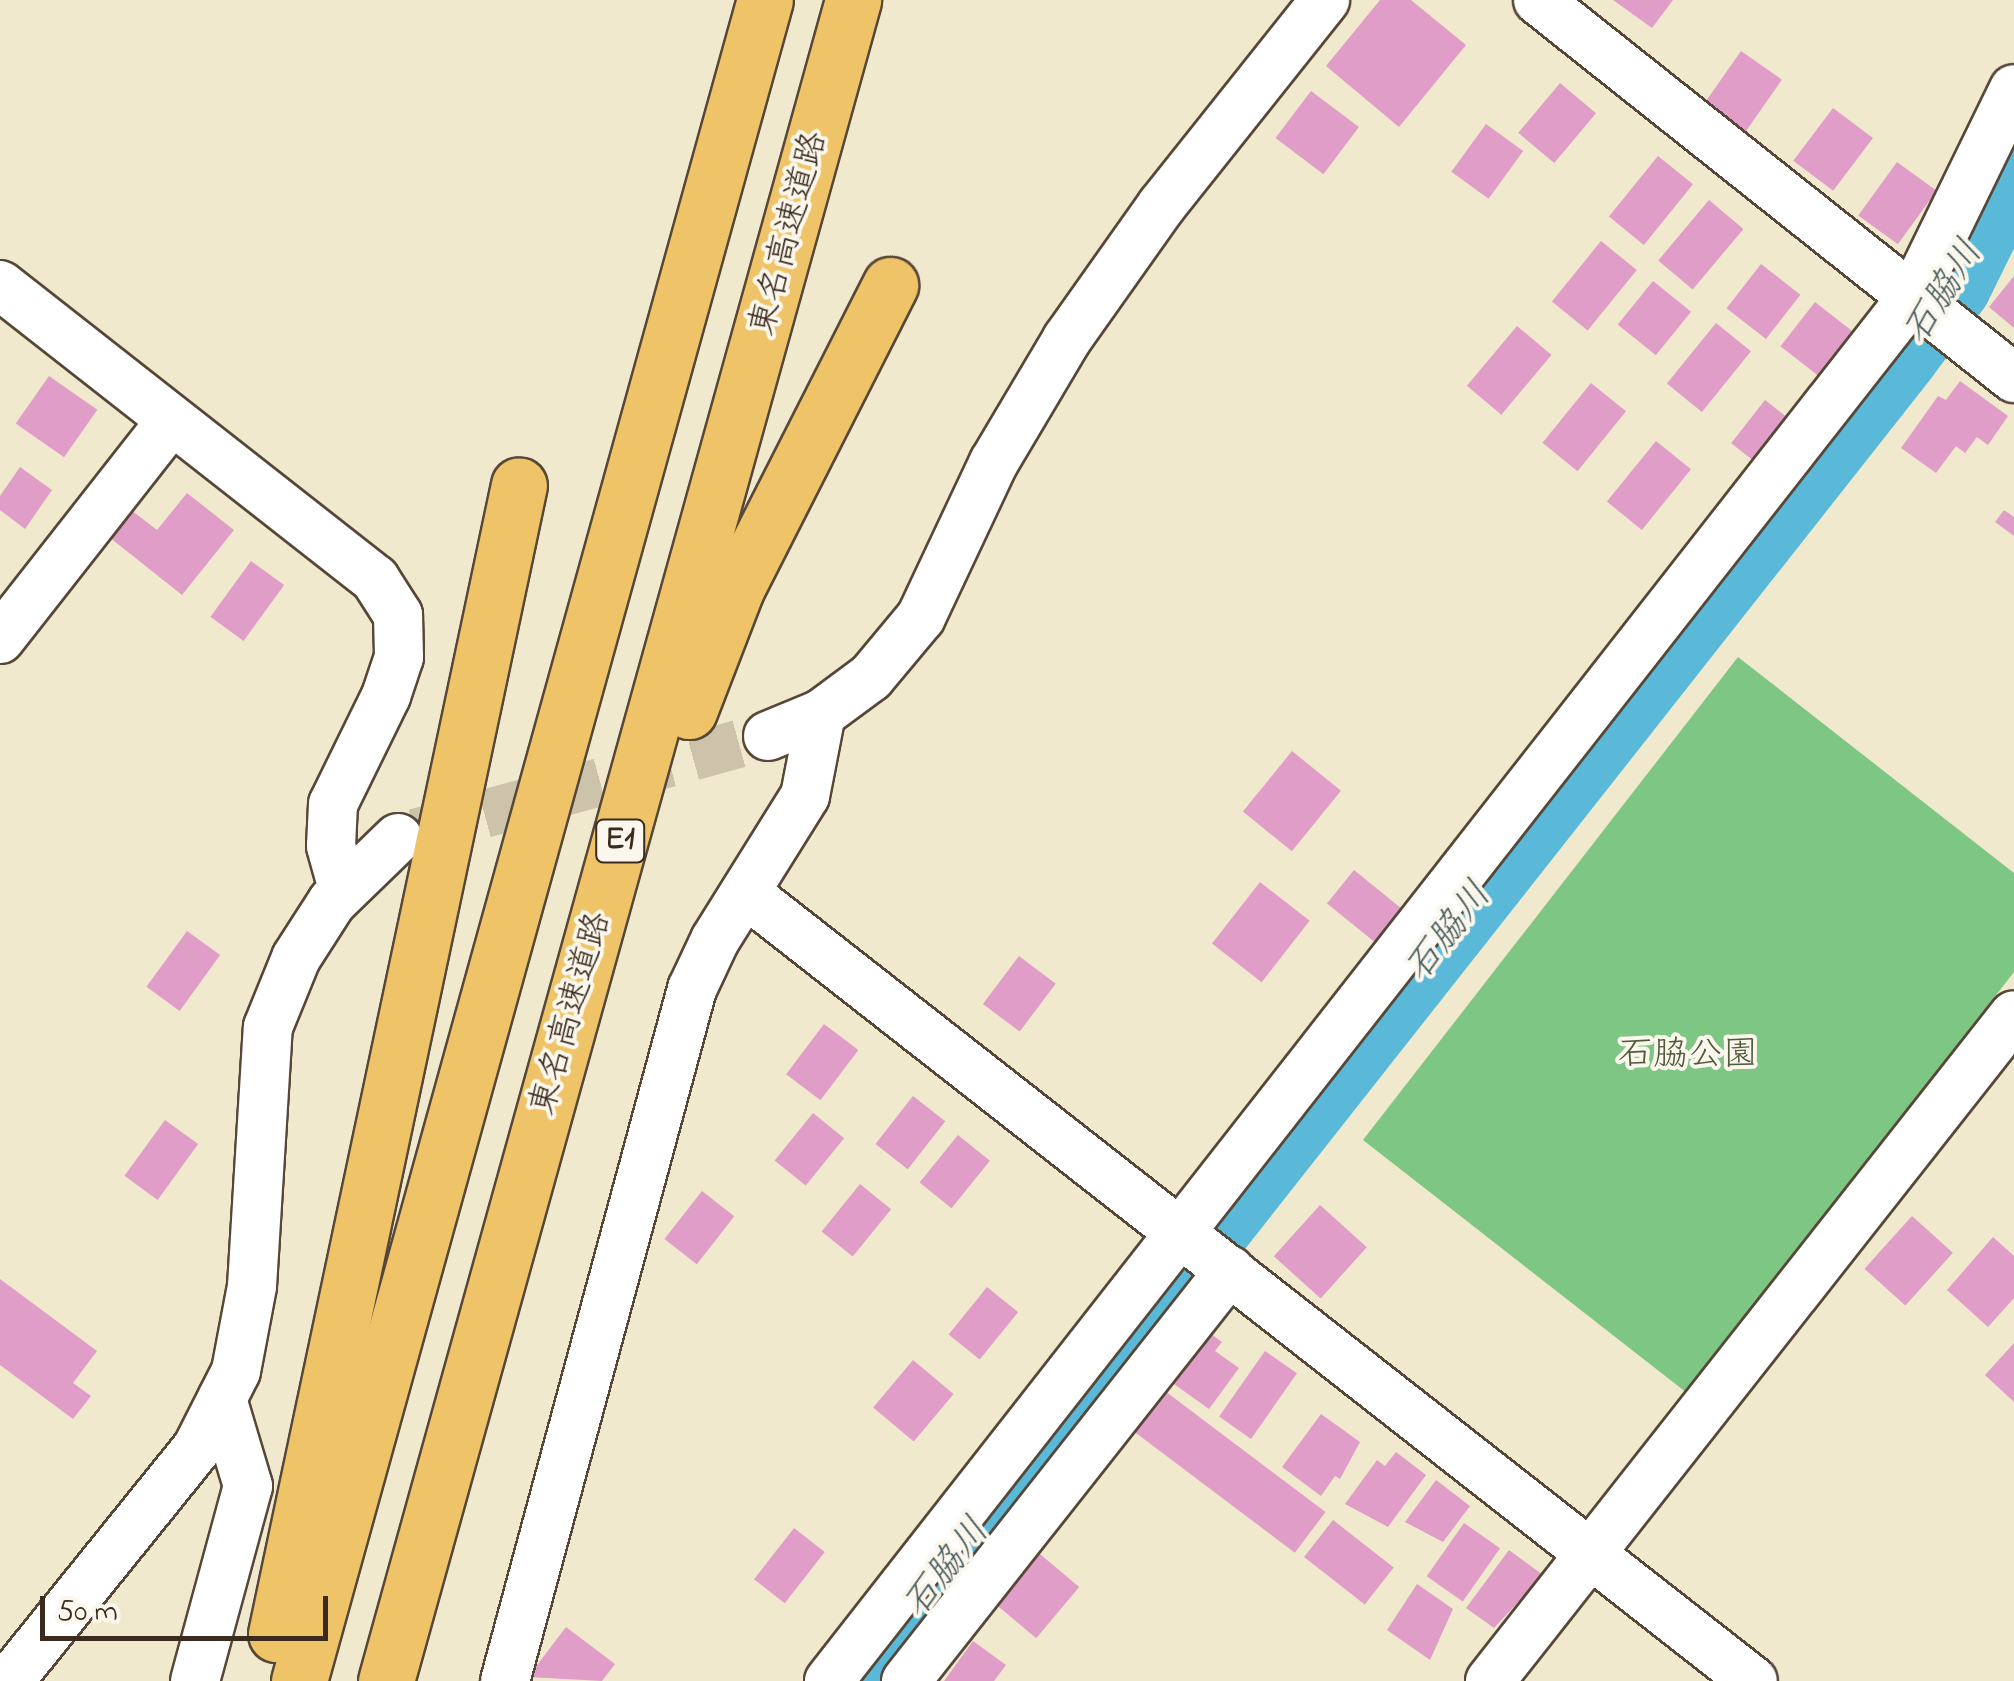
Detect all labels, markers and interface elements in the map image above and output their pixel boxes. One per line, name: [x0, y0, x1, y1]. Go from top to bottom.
street label: 東名高速道路: [743, 127, 837, 341]
water label: 石脇川: [1895, 233, 1995, 353]
road number: E1: [595, 814, 645, 868]
water label: 石脇川: [1397, 874, 1503, 992]
street label: 東名高速道路: [523, 907, 621, 1121]
park label: 石脇公園: [1618, 1035, 1758, 1077]
water label: 石脇川: [895, 1510, 1001, 1628]
scale bar: [45, 1576, 332, 1638]
text: 50 m: [57, 1591, 118, 1635]

